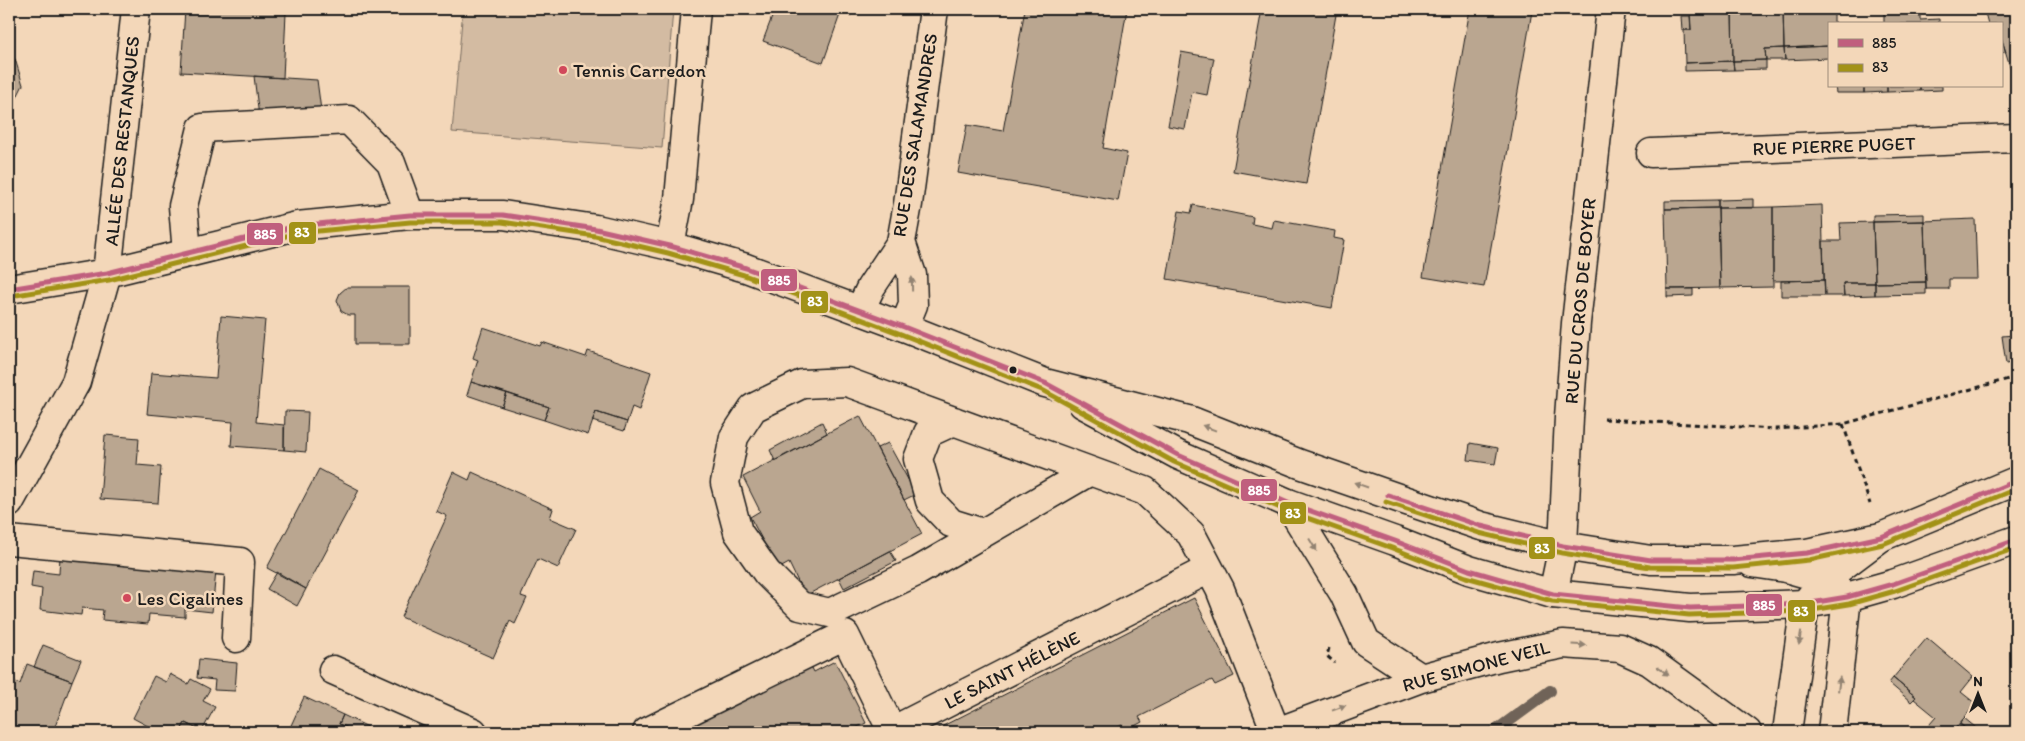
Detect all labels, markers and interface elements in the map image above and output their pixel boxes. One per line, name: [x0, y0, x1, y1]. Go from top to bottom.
legend: [1828, 22, 2002, 88]
street label: RUE DES SALAMANDRES: [888, 32, 942, 238]
text: 885: [1872, 34, 1896, 52]
street label: ALLÉE DES RESTANQUES: [100, 35, 144, 247]
text: 83: [1872, 58, 1888, 76]
place label: Tennis Carredon: [573, 59, 706, 82]
marker: Tennis Carredon: [557, 64, 569, 76]
street label: RUE PIERRE PUGET: [1752, 132, 1916, 160]
street label: RUE DU CROS DE BOYER: [1560, 197, 1600, 405]
line badge: 83: [288, 221, 317, 245]
line badge: 885: [246, 222, 284, 246]
text: 83: [294, 224, 310, 241]
text: 885: [254, 226, 277, 243]
line badge: 885: [760, 268, 798, 292]
text: 885: [768, 272, 791, 289]
one-way arrow: [908, 276, 916, 292]
line badge: 83: [800, 290, 829, 314]
text: 83: [807, 293, 823, 310]
unlabelled marker: [1008, 365, 1018, 375]
one-way arrow: [1201, 424, 1216, 431]
line badge: 885: [1240, 478, 1278, 502]
one-way arrow: [1353, 481, 1368, 488]
text: 885: [1248, 482, 1271, 499]
line badge: 83: [1279, 501, 1307, 525]
text: 83: [1285, 505, 1301, 522]
line badge: 83: [1528, 536, 1556, 560]
one-way arrow: [1309, 538, 1318, 551]
text: 83: [1534, 540, 1550, 557]
place label: Les Cigalines: [137, 587, 243, 610]
marker: Les Cigalines: [121, 592, 133, 604]
line badge: 885: [1745, 593, 1783, 617]
text: 885: [1753, 597, 1776, 614]
line badge: 83: [1787, 599, 1816, 623]
text: 83: [1793, 603, 1809, 620]
street label: LE SAINT HÉLÈNE: [940, 626, 1084, 714]
one-way arrow: [1796, 630, 1804, 646]
street label: RUE SIMONE VEIL: [1400, 635, 1553, 697]
one-way arrow: [1571, 641, 1587, 649]
one-way arrow: [1656, 666, 1669, 677]
north arrow: [1952, 668, 2002, 718]
text: N: [1973, 673, 1983, 690]
one-way arrow: [1835, 676, 1843, 692]
one-way arrow: [1331, 704, 1346, 711]

